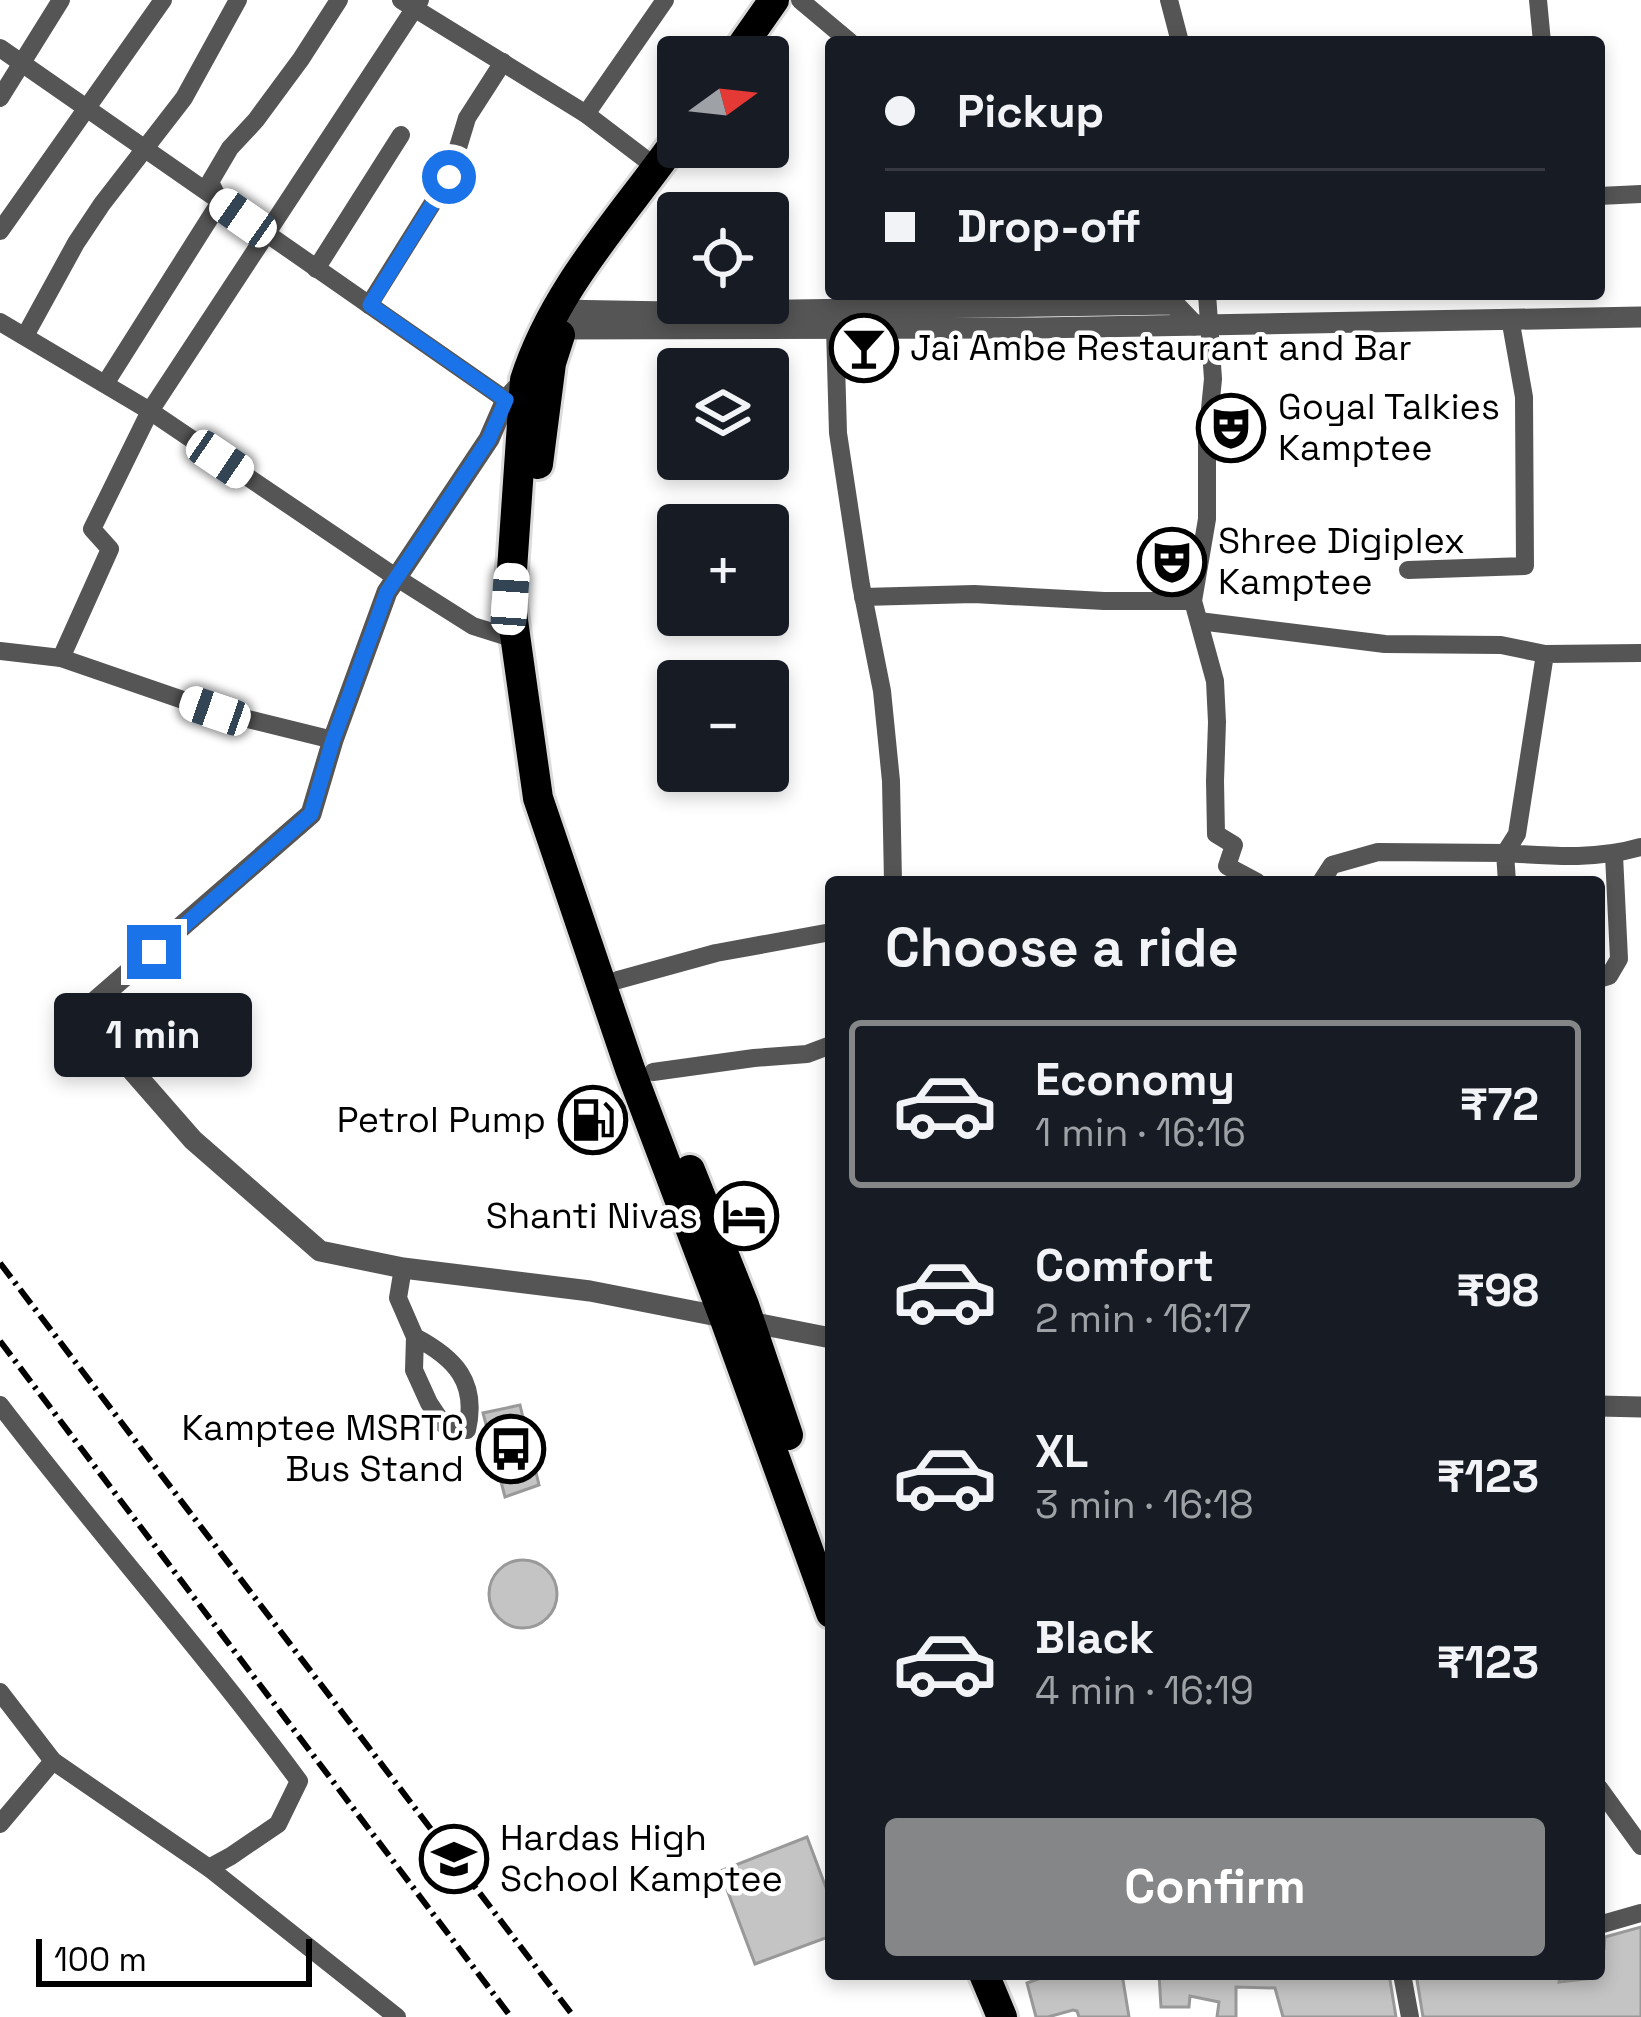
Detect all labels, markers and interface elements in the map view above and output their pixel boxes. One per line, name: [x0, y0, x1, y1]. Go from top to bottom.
north arrow: [657, 36, 789, 168]
map controls: [657, 36, 789, 792]
text: Pickup: [957, 83, 1104, 140]
route start: [422, 150, 476, 204]
car: [203, 183, 283, 253]
button: locate: [657, 192, 789, 324]
text: Drop-off: [957, 198, 1141, 255]
bar icon: Jai Ambe Restaurant and Bar: [829, 313, 899, 383]
place label: Jai Ambe Restaurant and Bar: [910, 325, 1412, 371]
button: layers: [657, 348, 789, 480]
place label: Goyal Talkies Kamptee: [1278, 384, 1500, 471]
theatre icon: Goyal Talkies Kamptee: [1196, 393, 1266, 463]
car: [180, 424, 260, 494]
button: +: [657, 504, 789, 636]
place label: Shree Digiplex Kamptee: [1218, 518, 1465, 605]
theatre icon: Shree Digiplex Kamptee: [1137, 527, 1207, 597]
car: [490, 562, 530, 636]
button: −: [657, 660, 789, 792]
car: [175, 682, 255, 740]
text: Choose a ride: [885, 913, 1239, 982]
route end: [127, 925, 181, 979]
callout: 1 min: [55, 994, 253, 1078]
text: 1 min: [105, 1010, 201, 1059]
icon: car: [891, 1050, 999, 1158]
text: Economy: [1035, 1051, 1235, 1108]
text: ₹72: [1460, 1076, 1539, 1133]
fuel station icon: Petrol Pump: [558, 1085, 628, 1155]
place label: Petrol Pump: [337, 1097, 546, 1143]
text: 1 min · 16:16: [1035, 1108, 1246, 1157]
hotel icon: Shanti Nivas: [709, 1181, 779, 1251]
place label: Shanti Nivas: [486, 1193, 698, 1239]
icon: car: [891, 1236, 999, 1344]
text: Comfort: [1035, 1237, 1214, 1294]
text: ₹98: [1456, 1262, 1539, 1319]
text: 2 min · 16:17: [1035, 1294, 1251, 1343]
place label: Kamptee MSRTC Bus Stand: [181, 1405, 464, 1492]
bus stop icon: Kamptee MSRTC Bus Stand: [476, 1414, 546, 1484]
icon: car: [891, 1422, 999, 1530]
text: XL: [1035, 1423, 1088, 1480]
text: ₹123: [1437, 1448, 1539, 1505]
text: 3 min · 16:18: [1035, 1480, 1254, 1529]
icon: car: [891, 1608, 999, 1716]
text: Black: [1035, 1609, 1154, 1666]
text: ₹123: [1437, 1634, 1539, 1691]
text: 4 min · 16:19: [1035, 1666, 1254, 1715]
place label: Hardas High School Kamptee: [500, 1815, 783, 1902]
button: Confirm: [885, 1818, 1545, 1956]
school or university icon: Hardas High School Kamptee: [419, 1824, 489, 1894]
scale bar: [36, 1933, 312, 1986]
text: 100 m: [54, 1939, 147, 1981]

